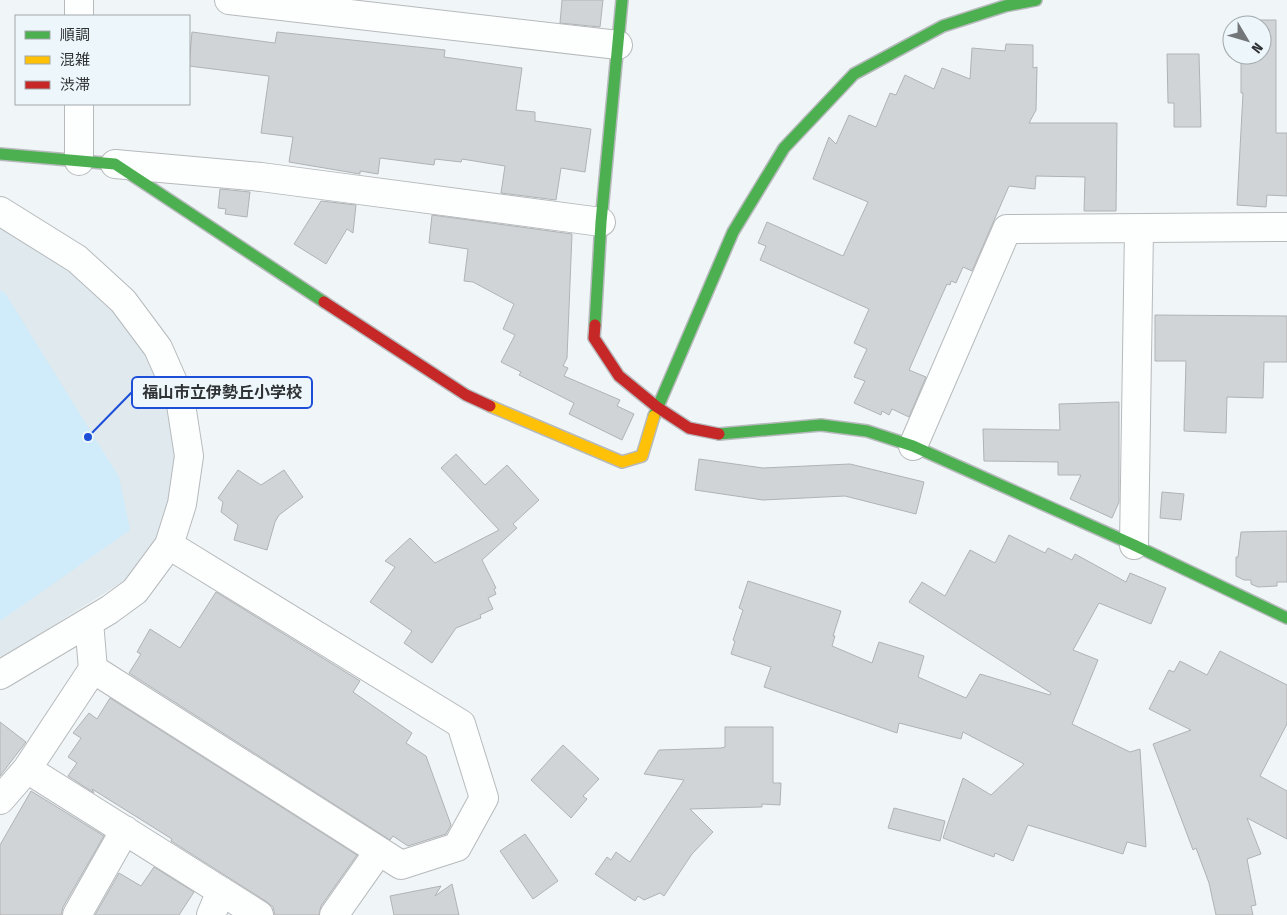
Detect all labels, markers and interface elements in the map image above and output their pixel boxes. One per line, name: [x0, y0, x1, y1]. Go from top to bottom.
legend: [15, 15, 190, 105]
north arrow: [1222, 15, 1272, 65]
text: 順調: [60, 26, 90, 44]
text: N: [1248, 39, 1266, 56]
text: 混雑: [60, 51, 90, 69]
text: 渋滞: [60, 76, 90, 94]
callout: 福山市立伊勢丘小学校: [132, 377, 312, 408]
text: 福山市立伊勢丘小学校: [142, 383, 302, 402]

